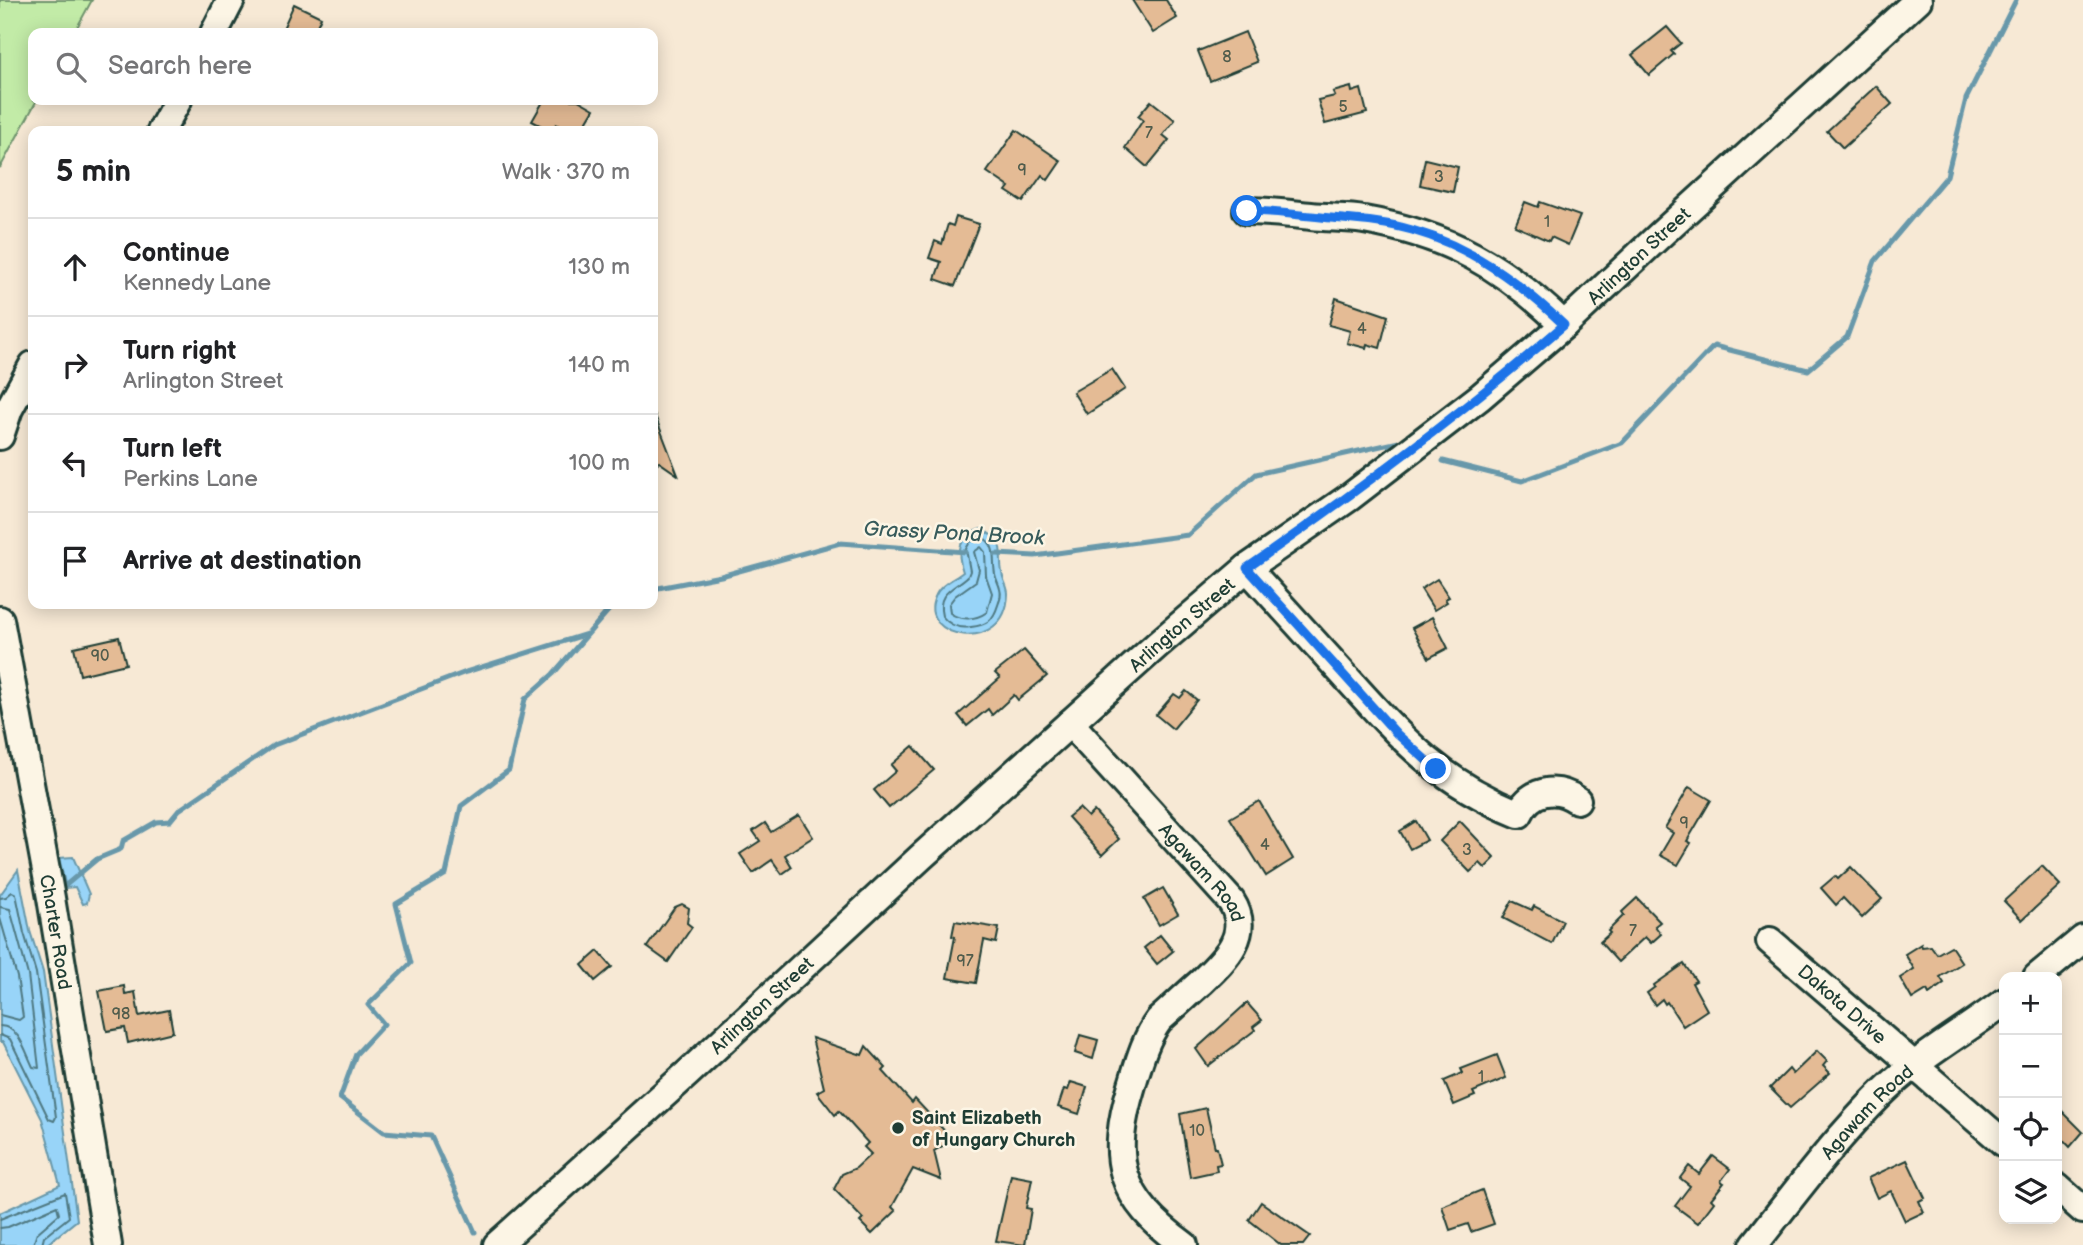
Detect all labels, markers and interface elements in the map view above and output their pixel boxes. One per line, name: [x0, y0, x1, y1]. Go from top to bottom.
search box: [28, 28, 658, 105]
icon: search: [52, 48, 90, 86]
house number: 8: [1222, 48, 1232, 67]
text: Search here: [108, 51, 252, 82]
house number: 5: [1338, 98, 1348, 117]
house number: 7: [1145, 124, 1153, 143]
text: 5 min: [56, 154, 131, 190]
text: Walk · 370 m: [502, 158, 630, 186]
house number: 9: [1017, 161, 1027, 180]
house number: 3: [1434, 168, 1444, 187]
route start: [1231, 195, 1262, 226]
street label: Arlington Street: [1583, 203, 1696, 310]
house number: 1: [1544, 213, 1550, 232]
text: Continue: [123, 238, 230, 269]
icon: ahead: [56, 248, 94, 286]
text: 130 m: [568, 253, 630, 281]
text: Kennedy Lane: [123, 269, 271, 297]
house number: 4: [1357, 320, 1367, 339]
text: Turn right: [123, 336, 236, 367]
icon: right: [56, 346, 94, 384]
text: 140 m: [568, 351, 630, 379]
text: Arlington Street: [123, 367, 283, 395]
text: Turn left: [123, 434, 222, 465]
icon: left: [56, 444, 94, 482]
text: 100 m: [569, 449, 630, 477]
text: Perkins Lane: [123, 465, 258, 493]
water label: Grassy Pond Brook: [863, 516, 1046, 551]
icon: arrive: [56, 542, 94, 580]
text: Arrive at destination: [123, 546, 362, 577]
street label: Arlington Street: [1125, 573, 1240, 678]
house number: 90: [91, 647, 109, 666]
route end: [1420, 753, 1451, 784]
house number: 9: [1679, 814, 1689, 833]
street label: Agawam Road: [1153, 819, 1249, 924]
house number: 4: [1260, 836, 1270, 855]
house number: 3: [1462, 841, 1472, 860]
street label: Charter Road: [34, 873, 76, 991]
house number: 7: [1629, 922, 1637, 941]
house number: 97: [956, 952, 974, 971]
street label: Arlington Street: [706, 953, 819, 1060]
street label: Dakota Drive: [1793, 960, 1891, 1049]
map controls: [1999, 972, 2062, 1224]
button: +: [1999, 972, 2062, 1035]
house number: 98: [112, 1005, 130, 1024]
button: −: [1999, 1035, 2062, 1098]
street label: Agawam Road: [1817, 1060, 1919, 1165]
house number: 1: [1478, 1068, 1484, 1087]
button: locate: [1999, 1098, 2062, 1161]
place label: Saint Elizabeth of Hungary Church: [912, 1107, 1075, 1152]
marker: Saint Elizabeth of Hungary Church: [890, 1120, 906, 1136]
house number: 10: [1189, 1122, 1205, 1141]
button: layers: [1999, 1161, 2062, 1224]

